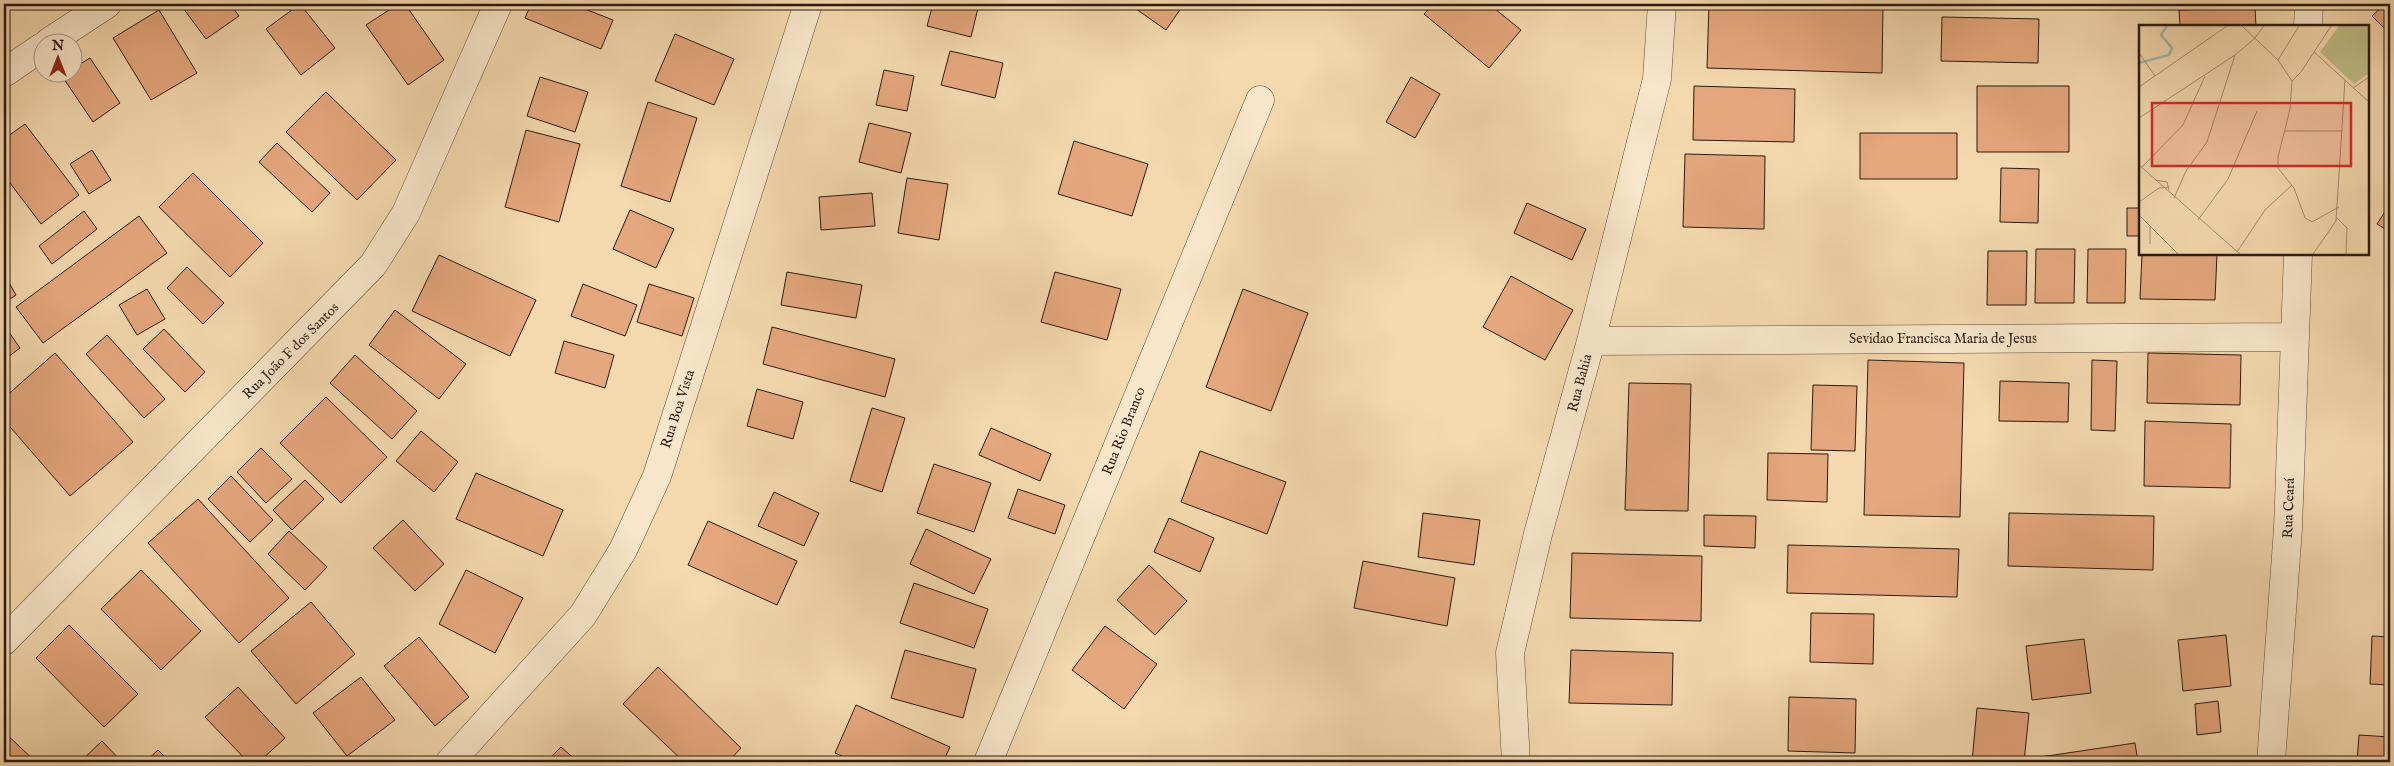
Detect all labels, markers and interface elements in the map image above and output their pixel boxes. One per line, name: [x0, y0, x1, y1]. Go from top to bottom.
inset map: [2139, 25, 2369, 255]
north arrow: [32, 32, 82, 82]
text: N: [51, 37, 64, 55]
street label: Rua João F dos Santos: [239, 299, 343, 403]
street label: Sevidao Francisca Maria de Jesus: [1849, 330, 2037, 348]
street label: Rua Bahia: [1564, 351, 1597, 414]
street label: Rua Boa Vista: [657, 367, 699, 451]
street label: Rua Rio Branco: [1098, 384, 1150, 478]
street label: Rua Ceará: [2279, 476, 2299, 539]

